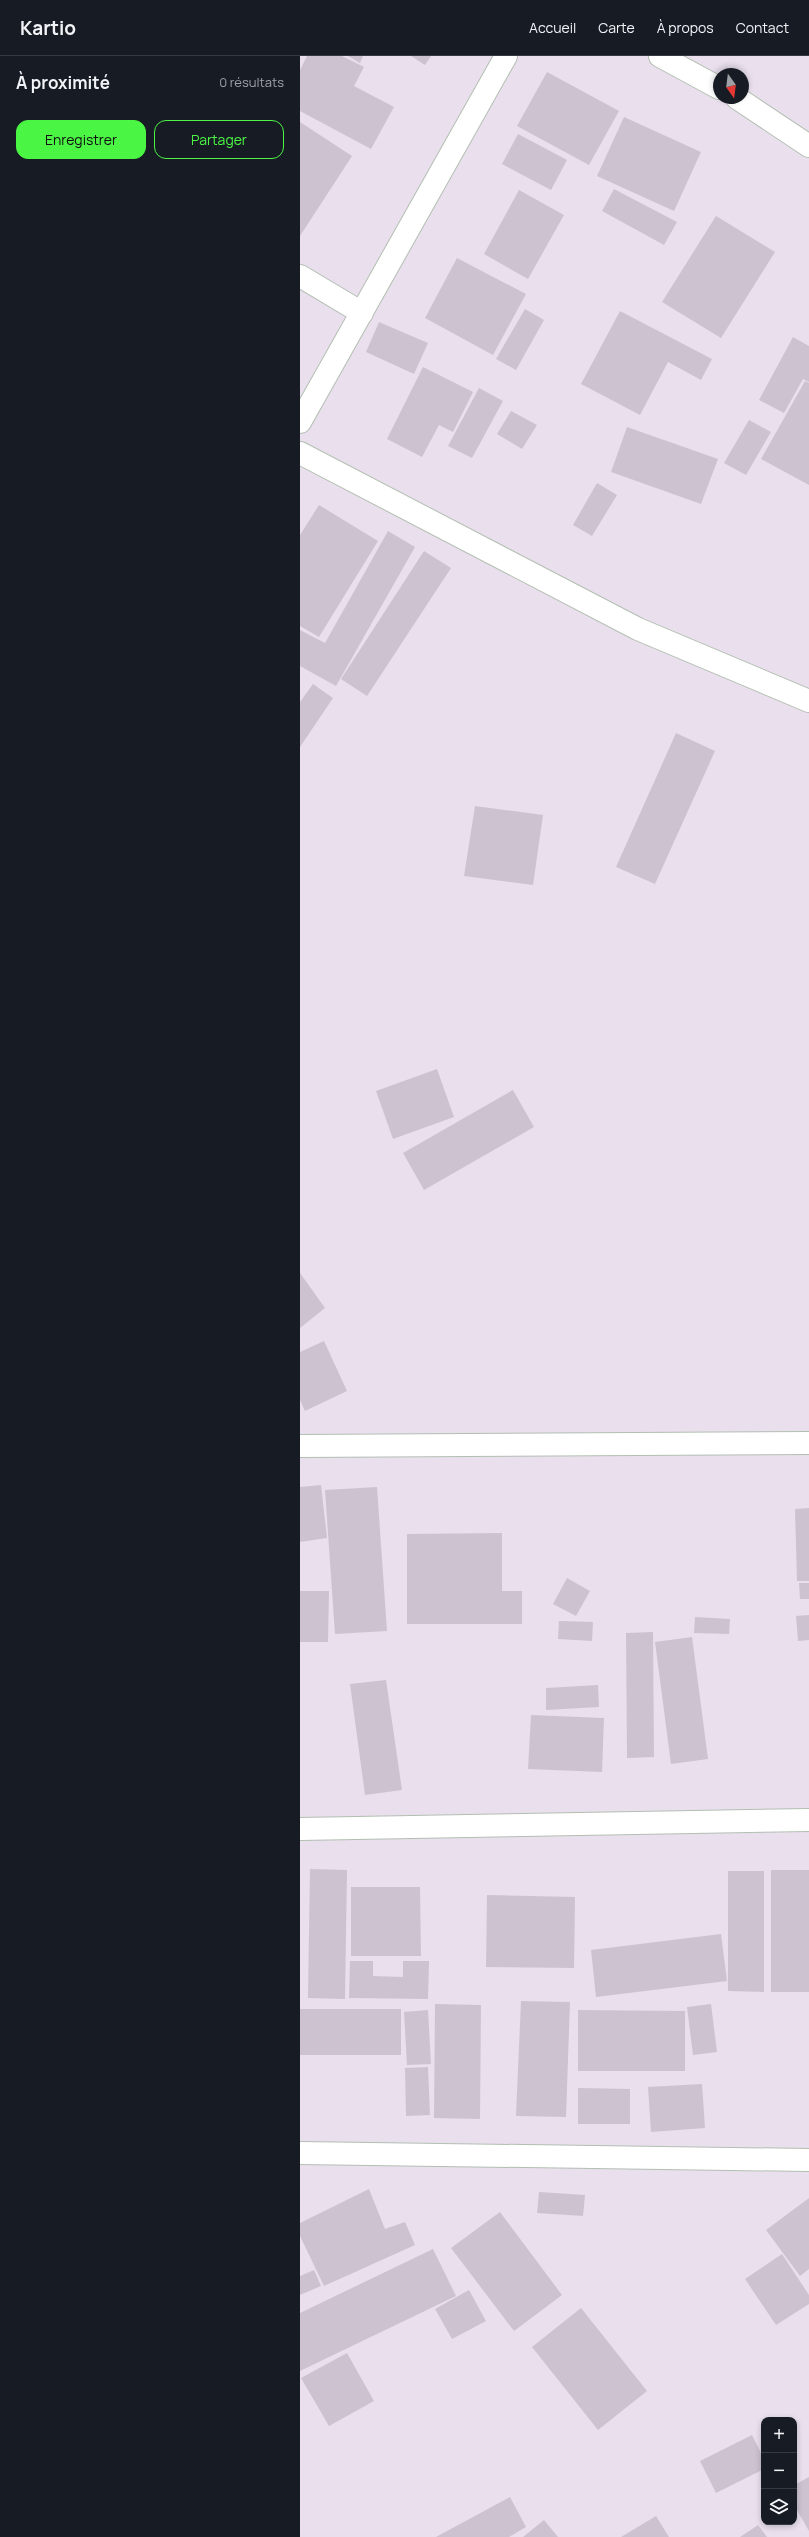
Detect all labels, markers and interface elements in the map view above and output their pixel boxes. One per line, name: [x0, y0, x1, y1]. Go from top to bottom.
text: Kartio: [20, 15, 76, 41]
text: Accueil: [529, 18, 576, 37]
text: Carte: [598, 18, 635, 37]
text: À propos: [657, 18, 714, 37]
text: Contact: [736, 18, 789, 37]
north arrow: [713, 68, 749, 104]
text: À proximité: [16, 71, 110, 94]
text: 0 résultats: [219, 73, 284, 91]
button: Enregistrer: [16, 120, 146, 159]
button: Partager: [154, 120, 284, 159]
map controls: [761, 2417, 797, 2525]
button: +: [761, 2417, 797, 2453]
button: −: [761, 2453, 797, 2489]
button: layers: [761, 2489, 797, 2525]

